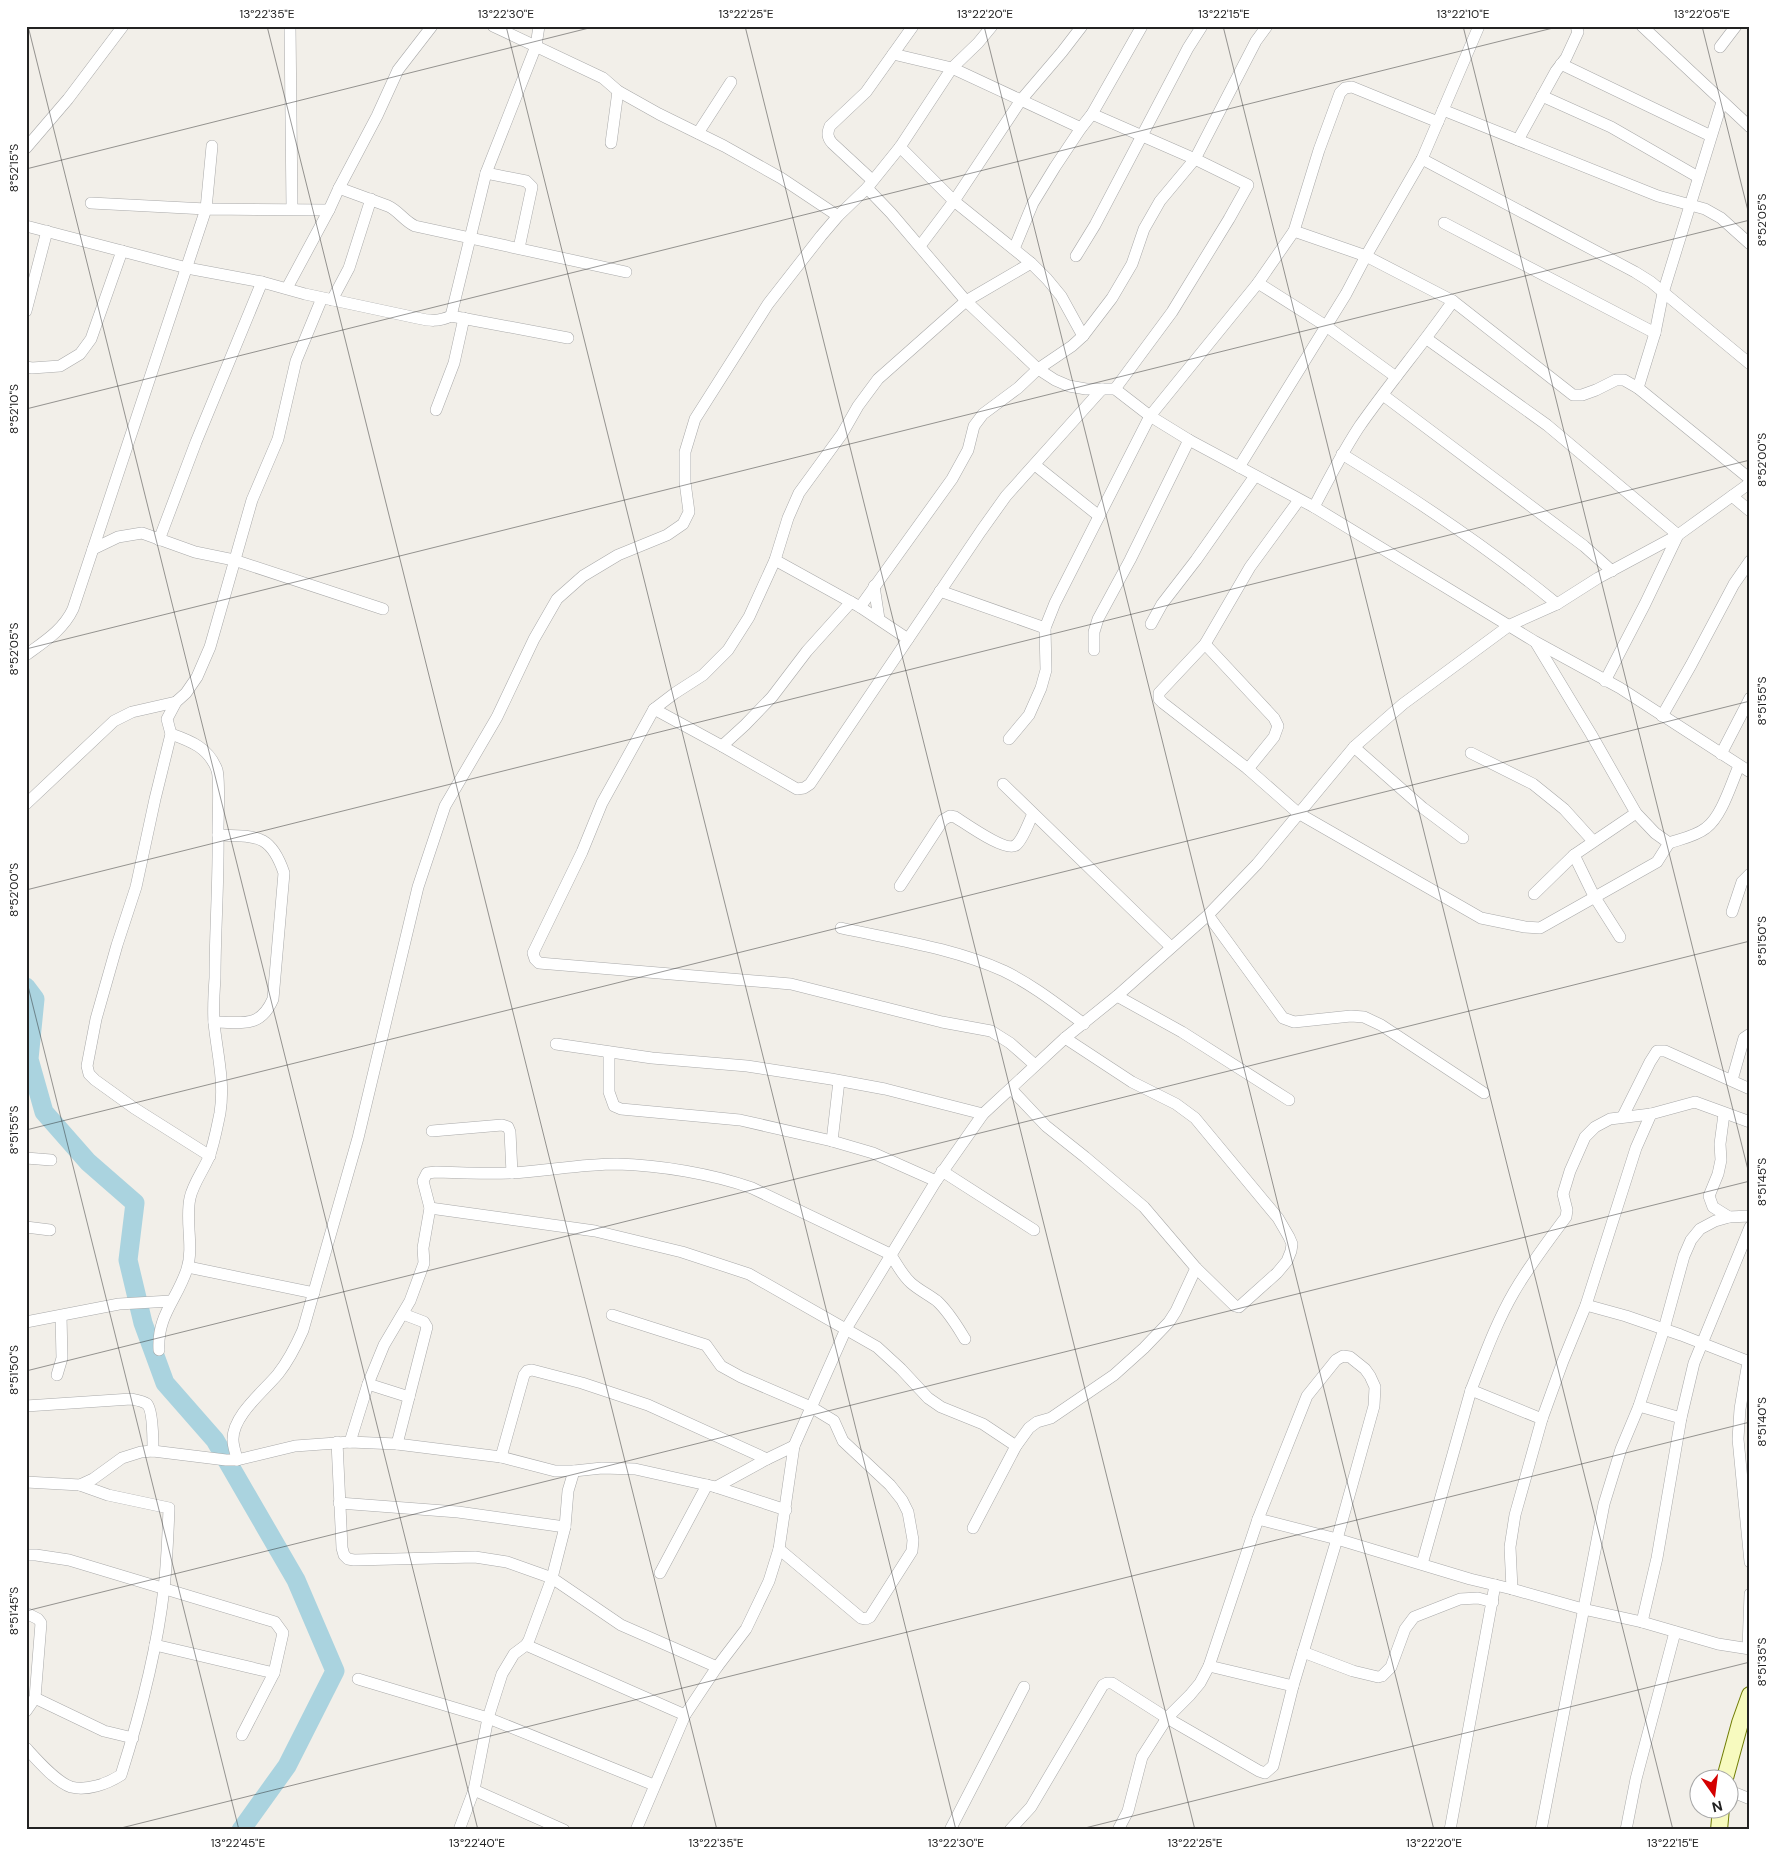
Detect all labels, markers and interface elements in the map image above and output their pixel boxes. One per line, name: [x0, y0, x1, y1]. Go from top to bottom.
text: 13°22'35"E: [239, 6, 295, 22]
text: 13°22'30"E: [478, 6, 534, 22]
text: 13°22'25"E: [719, 6, 774, 22]
text: 13°22'20"E: [957, 6, 1013, 22]
text: 13°22'15"E: [1198, 6, 1250, 22]
text: 13°22'10"E: [1437, 6, 1490, 22]
text: 13°22'05"E: [1674, 6, 1730, 22]
text: 8°52'15"S: [6, 144, 22, 192]
text: 8°52'05"S: [1754, 193, 1770, 247]
text: 8°52'10"S: [6, 384, 22, 434]
text: 8°52'00"S: [1754, 433, 1770, 487]
text: 8°52'05"S: [6, 622, 22, 676]
text: 8°51'55"S: [1754, 677, 1770, 725]
text: 8°52'00"S: [6, 863, 22, 917]
text: 8°51'50"S: [1754, 916, 1770, 966]
text: 8°51'55"S: [6, 1106, 22, 1154]
text: 8°51'45"S: [1754, 1158, 1770, 1206]
text: 8°51'50"S: [6, 1345, 22, 1395]
text: 8°51'40"S: [1754, 1397, 1770, 1447]
text: 8°51'45"S: [6, 1587, 22, 1635]
text: 8°51'35"S: [1754, 1637, 1770, 1687]
north arrow: [1688, 1768, 1738, 1818]
text: N: [1710, 1797, 1724, 1817]
text: 13°22'45"E: [211, 1835, 266, 1851]
text: 13°22'40"E: [449, 1835, 505, 1851]
text: 13°22'35"E: [688, 1835, 744, 1851]
text: 13°22'30"E: [928, 1835, 984, 1851]
text: 13°22'25"E: [1168, 1835, 1223, 1851]
text: 13°22'20"E: [1406, 1835, 1462, 1851]
text: 13°22'15"E: [1647, 1835, 1699, 1851]

